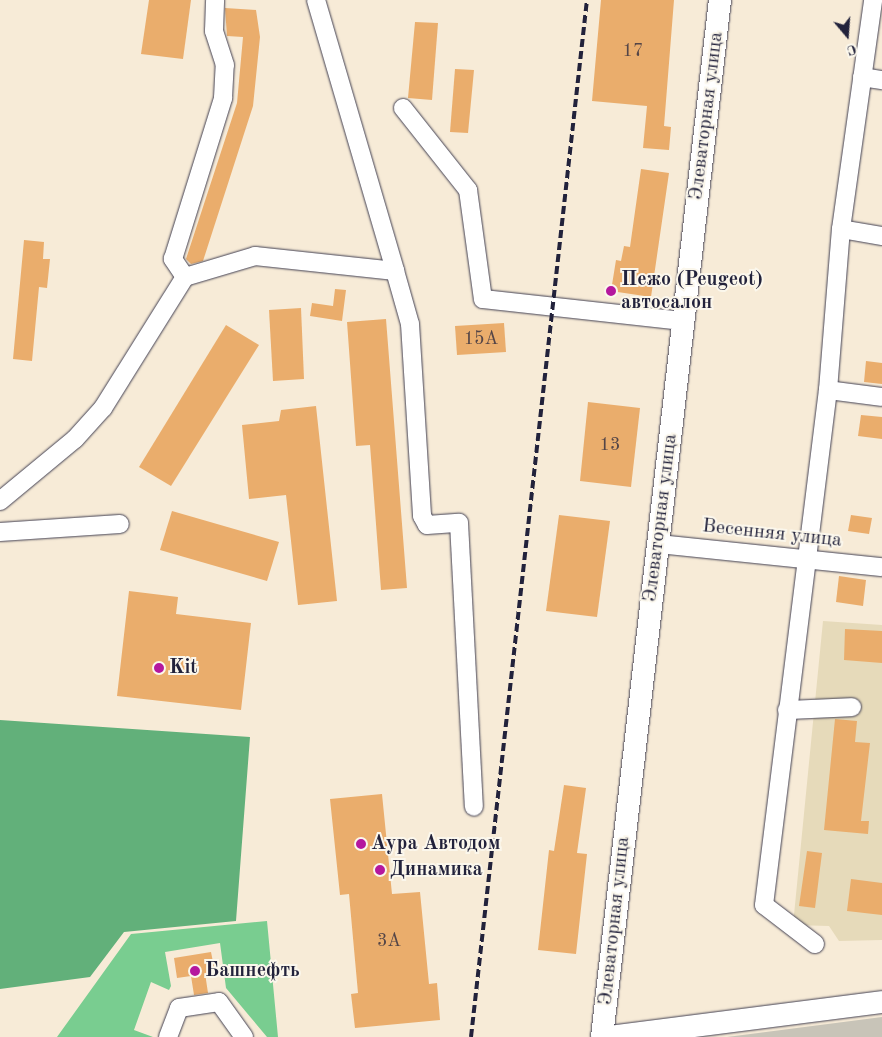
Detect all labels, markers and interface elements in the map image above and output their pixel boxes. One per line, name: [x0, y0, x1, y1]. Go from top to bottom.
north arrow: [822, 10, 872, 60]
street label: Элеваторная улица: [685, 31, 729, 201]
house number: 17: [623, 40, 643, 62]
text: С: [845, 41, 858, 57]
place label: Пежо (Peugeot) автосалон: [621, 268, 763, 315]
marker: Пежо (Peugeot) автосалон: [605, 285, 617, 297]
house number: 15А: [464, 328, 498, 350]
street label: Элеваторная улица: [639, 433, 683, 603]
house number: 13: [600, 434, 620, 456]
street label: Весенняя улица: [701, 515, 843, 553]
place label: Kit: [169, 656, 198, 680]
marker: Kit: [153, 662, 165, 674]
place label: Аура Автодом: [371, 832, 500, 856]
street label: Элеваторная улица: [594, 836, 636, 1006]
marker: Аура Автодом: [355, 838, 367, 850]
place label: Динамика: [390, 858, 483, 882]
marker: Динамика: [374, 864, 386, 876]
house number: 3А: [377, 930, 401, 952]
place label: Башнефть: [205, 959, 300, 983]
marker: Башнефть: [189, 965, 201, 977]

